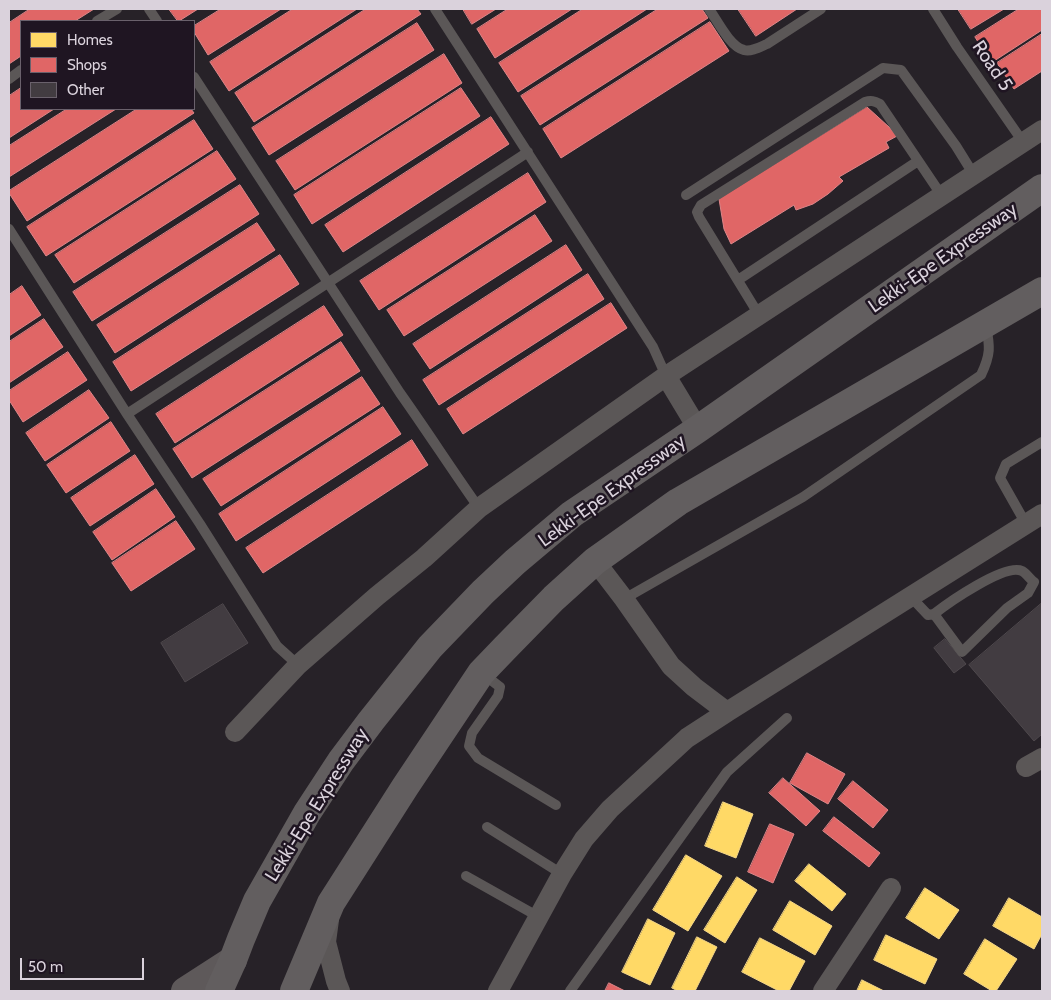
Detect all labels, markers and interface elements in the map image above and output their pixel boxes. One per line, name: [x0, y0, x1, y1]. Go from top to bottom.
legend: [20, 20, 195, 110]
text: Homes: [67, 31, 113, 49]
street label: Road 5: [967, 37, 1017, 95]
text: Shops: [67, 56, 107, 74]
text: Other: [67, 81, 104, 99]
street label: Lekki-Epe Expressway: [864, 198, 1022, 318]
street label: Lekki-Epe Expressway: [534, 430, 690, 552]
street label: Lekki-Epe Expressway: [261, 724, 373, 886]
scale bar: [22, 948, 146, 980]
text: 50 m: [28, 958, 63, 976]

